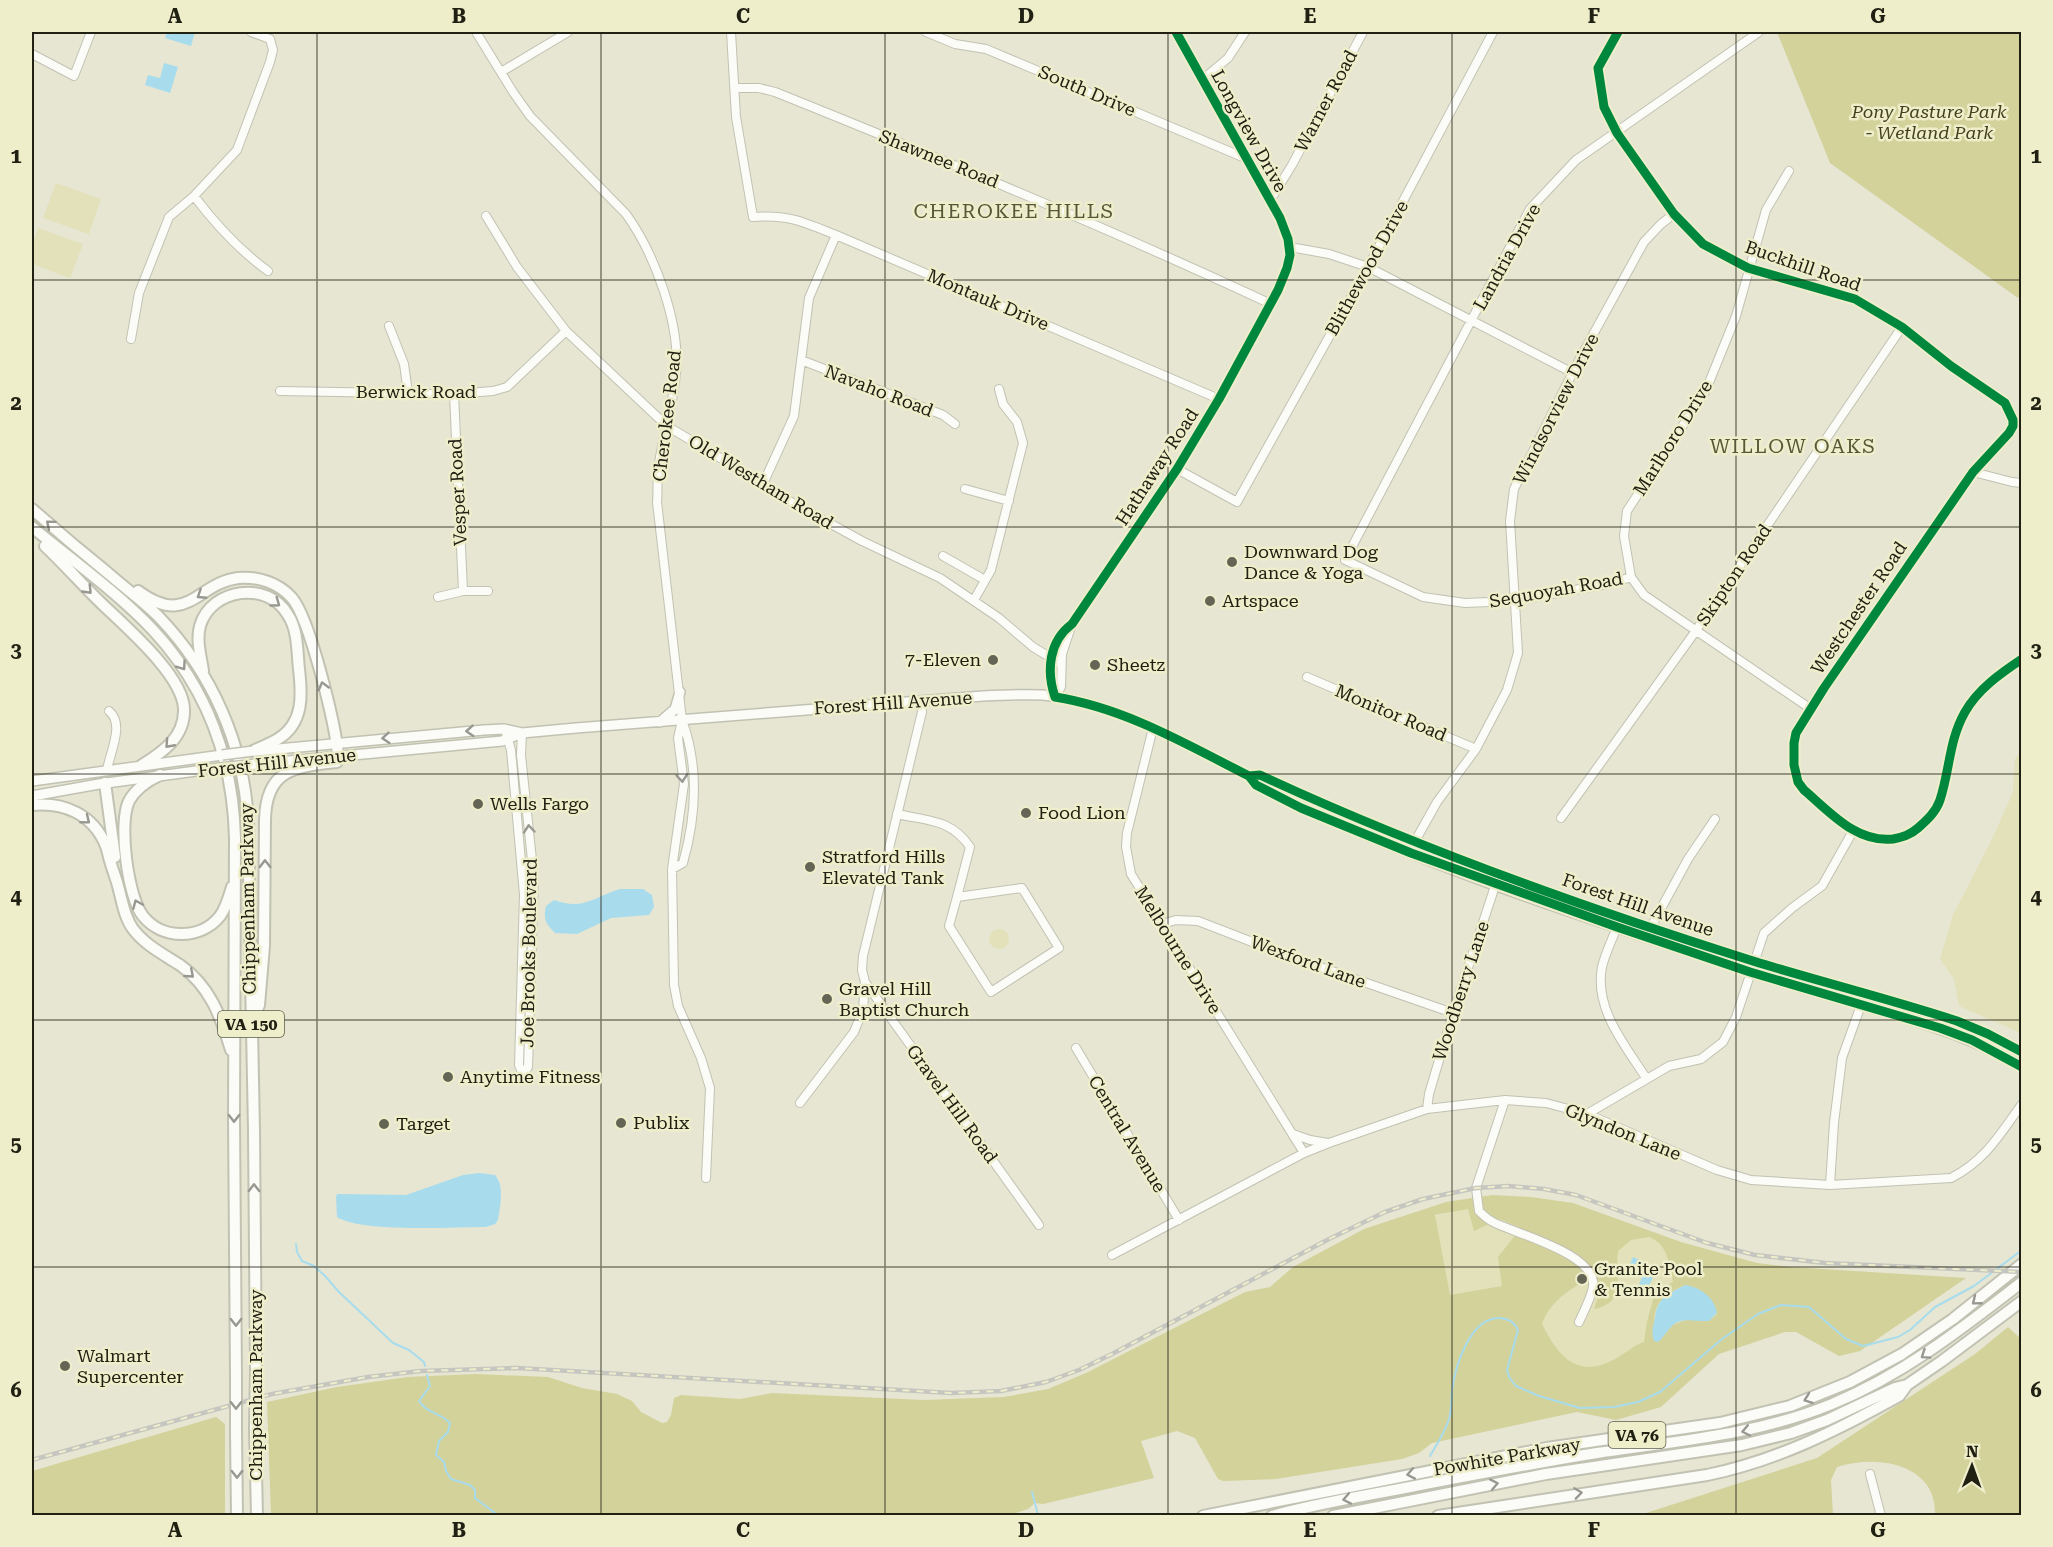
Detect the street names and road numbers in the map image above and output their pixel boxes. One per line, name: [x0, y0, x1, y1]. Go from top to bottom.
street label: Warner Road: [1290, 46, 1361, 155]
street label: South Drive: [1035, 61, 1139, 121]
street label: Longview Drive: [1207, 66, 1292, 196]
street label: Shawnee Road: [876, 125, 1003, 192]
street label: Blithewood Drive: [1321, 196, 1412, 339]
street label: Landria Drive: [1469, 200, 1545, 314]
street label: Buckhill Road: [1742, 236, 1864, 295]
street label: Montauk Drive: [924, 264, 1052, 335]
street label: Windsorview Drive: [1508, 330, 1603, 488]
street label: Cherokee Road: [648, 349, 685, 483]
street label: Navaho Road: [822, 360, 937, 421]
street label: Marlboro Drive: [1629, 376, 1717, 499]
street label: Berwick Road: [356, 381, 477, 402]
street label: Hathaway Road: [1111, 404, 1203, 529]
street label: Old Westham Road: [685, 430, 838, 533]
street label: Vesper Road: [444, 437, 471, 546]
street label: Skipton Road: [1692, 520, 1776, 630]
street label: Westchester Road: [1806, 537, 1911, 678]
street label: Sequoyah Road: [1487, 567, 1625, 612]
street label: Monitor Road: [1332, 680, 1451, 746]
street label: Forest Hill Avenue: [813, 686, 973, 719]
street label: Forest Hill Avenue: [197, 744, 357, 781]
street label: Chippenham Parkway: [235, 803, 260, 995]
street label: Joe Brooks Boulevard: [516, 858, 541, 1048]
street label: Forest Hill Avenue: [1560, 869, 1717, 940]
street label: Melbourne Drive: [1131, 882, 1226, 1018]
street label: Woodberry Lane: [1428, 918, 1493, 1063]
street label: Wexford Lane: [1248, 931, 1369, 992]
road number: VA 150: [218, 1011, 284, 1037]
street label: Gravel Hill Road: [902, 1040, 1003, 1167]
street label: Central Avenue: [1084, 1071, 1171, 1196]
street label: Glyndon Lane: [1562, 1099, 1684, 1164]
street label: Chippenham Parkway: [245, 1289, 266, 1481]
road number: VA 76: [1608, 1422, 1666, 1448]
street label: Powhite Parkway: [1432, 1433, 1583, 1480]

